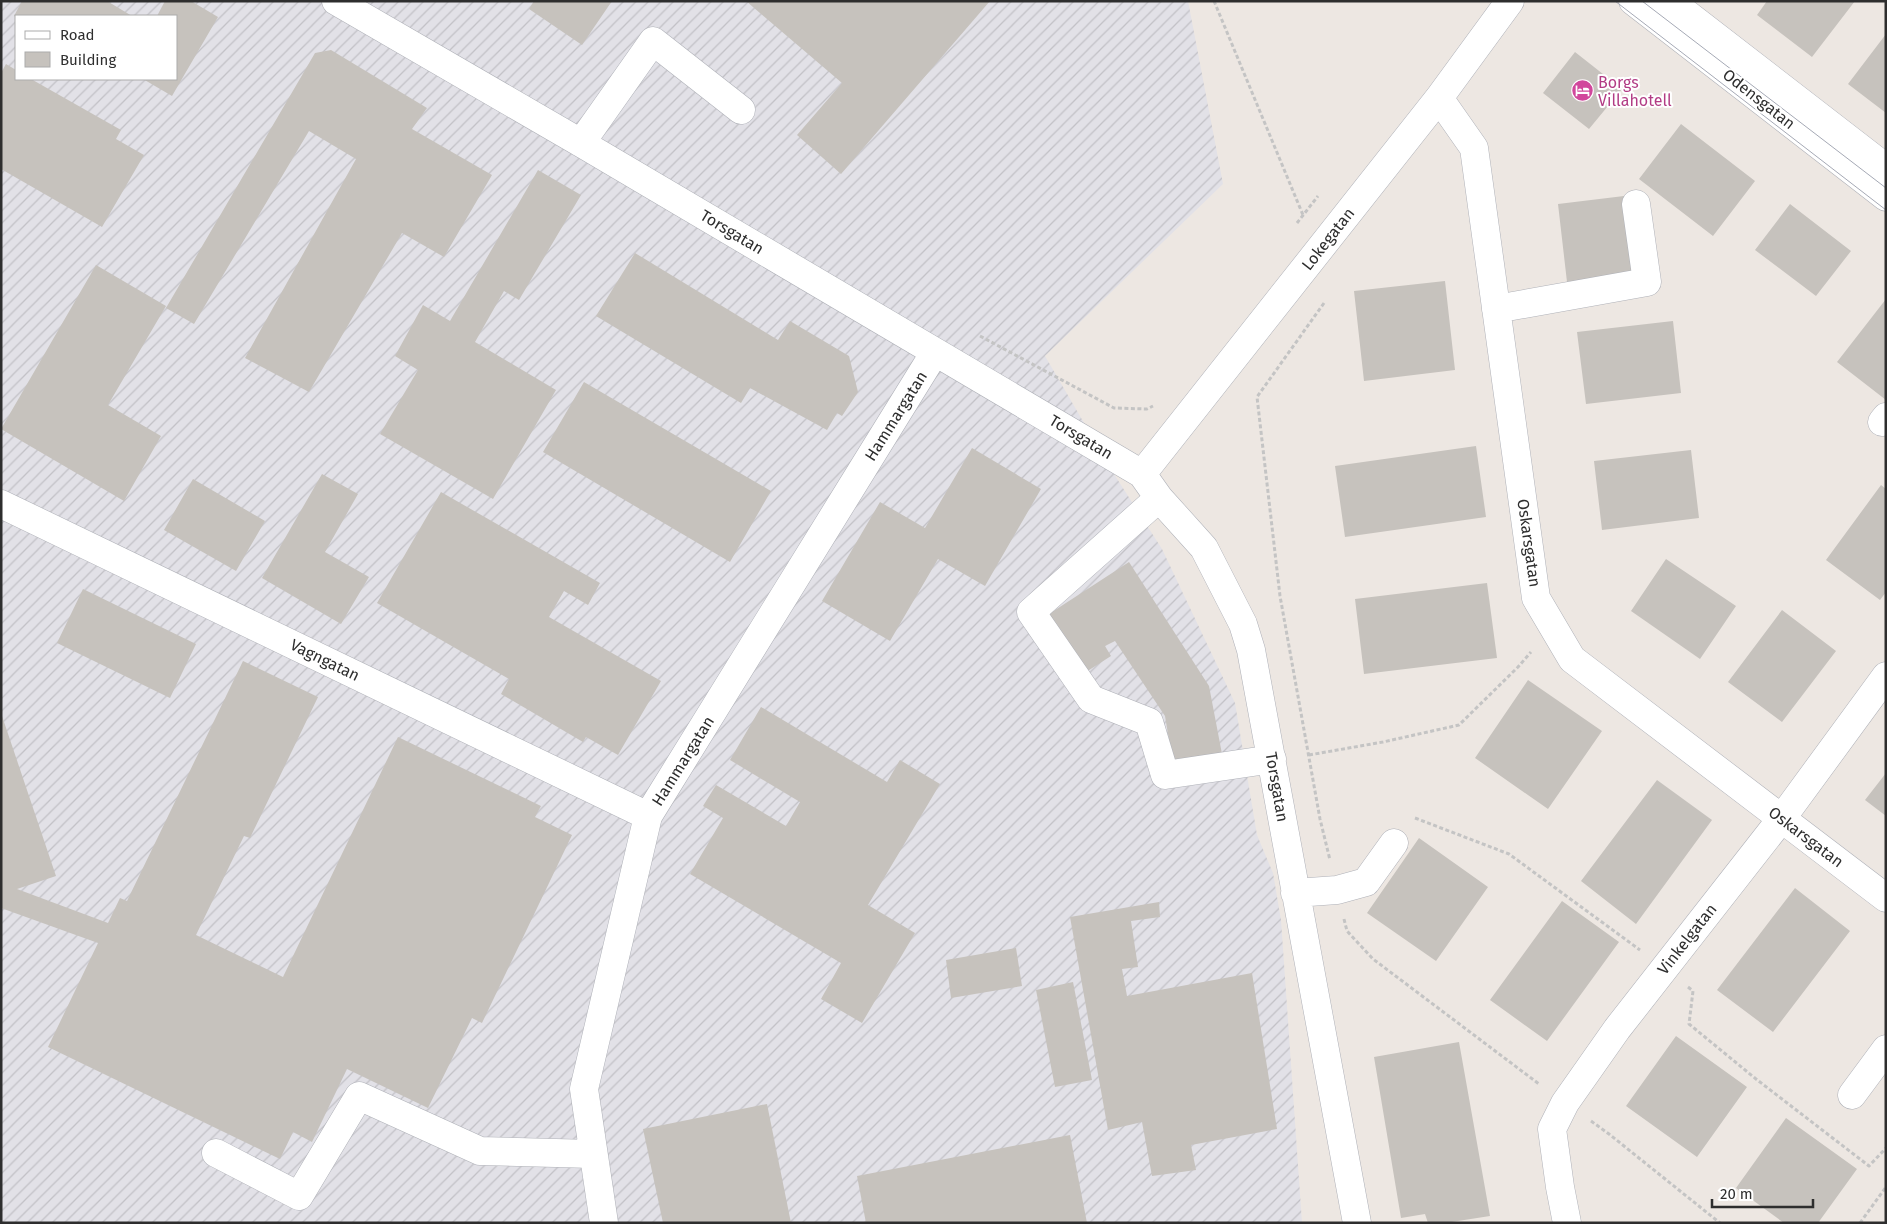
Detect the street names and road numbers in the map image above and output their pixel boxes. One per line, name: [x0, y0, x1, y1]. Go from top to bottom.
street label: Odensgatan: [1719, 65, 1799, 133]
street label: Lokegatan: [1298, 204, 1358, 274]
street label: Torsgatan: [697, 206, 767, 258]
street label: Hammargatan: [861, 368, 931, 464]
street label: Torsgatan: [1046, 411, 1116, 463]
street label: Oskarsgatan: [1513, 498, 1545, 588]
street label: Vagngatan: [287, 635, 363, 685]
street label: Hammargatan: [648, 713, 718, 809]
street label: Torsgatan: [1262, 751, 1292, 823]
street label: Oskarsgatan: [1765, 803, 1847, 871]
street label: Vinkelgatan: [1653, 900, 1721, 978]

